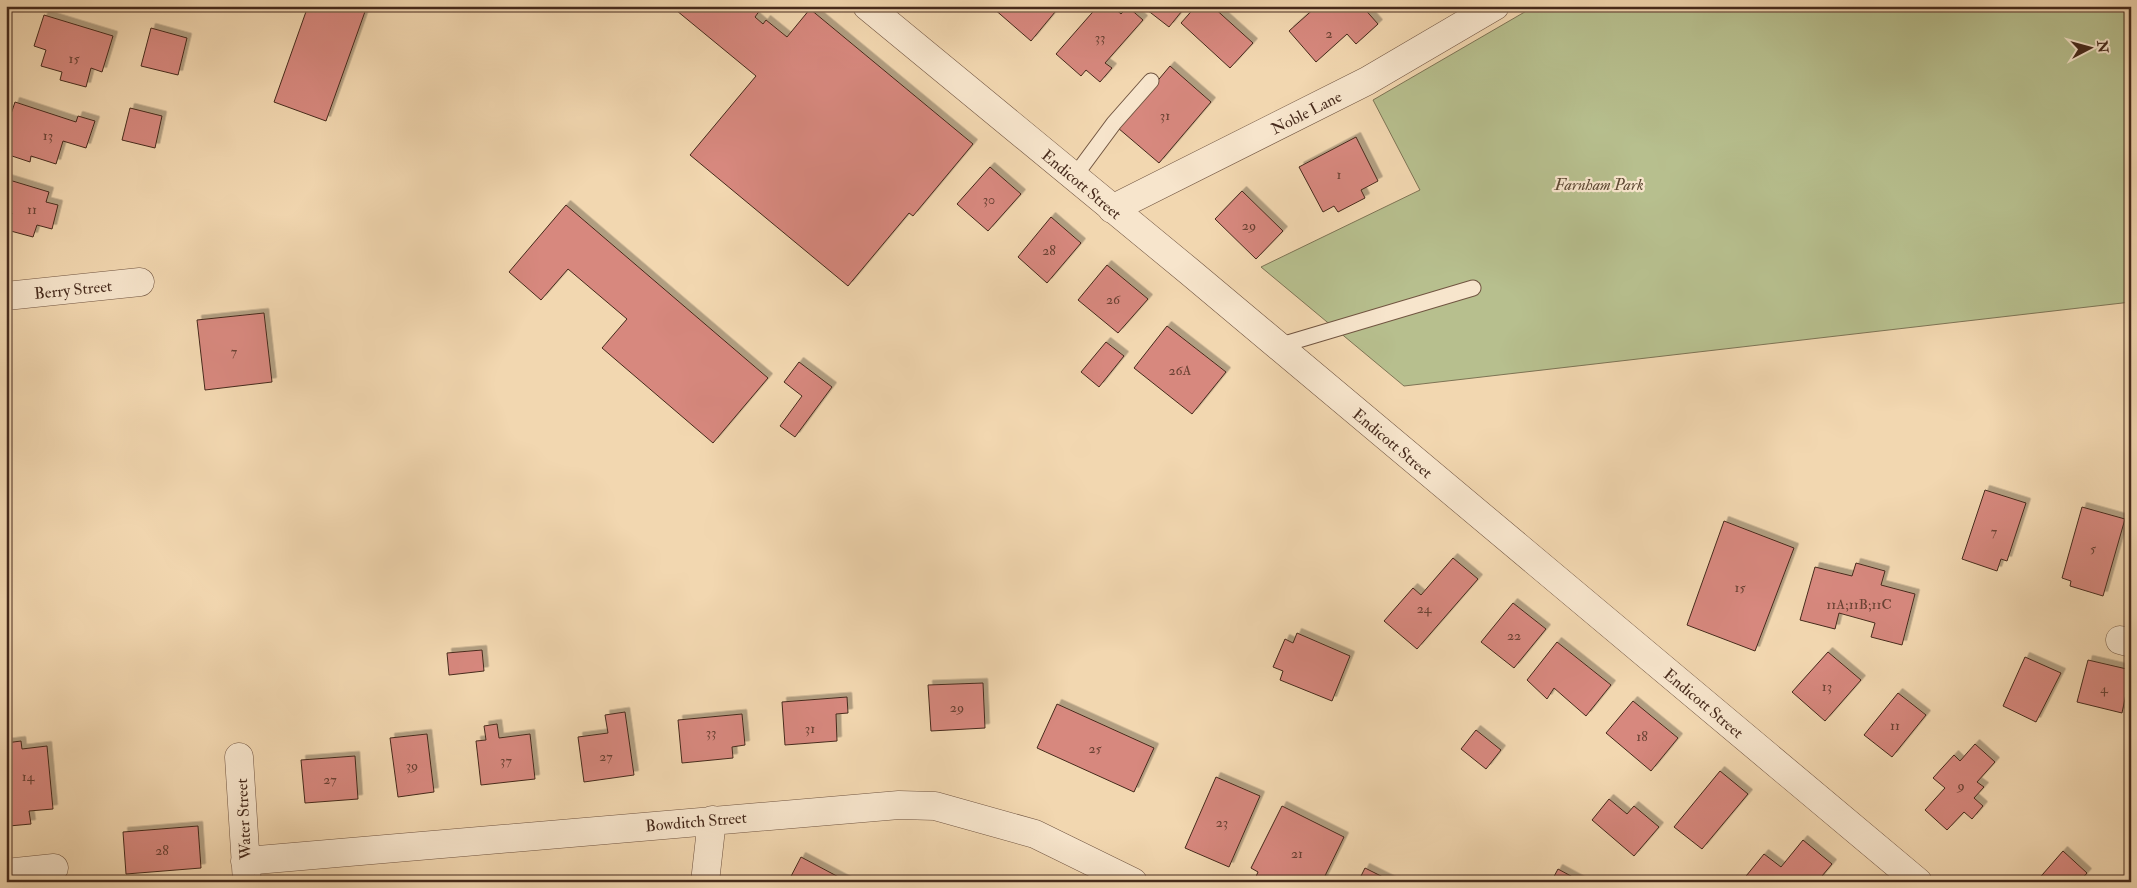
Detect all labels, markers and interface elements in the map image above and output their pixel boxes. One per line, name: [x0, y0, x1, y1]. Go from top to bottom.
north arrow: [2064, 22, 2114, 72]
house number: 2: [1325, 25, 1333, 42]
house number: 33: [1095, 29, 1105, 46]
text: N: [2093, 39, 2112, 54]
house number: 15: [68, 50, 80, 67]
street label: Noble Lane: [1268, 86, 1345, 139]
house number: 31: [1160, 107, 1170, 124]
house number: 13: [43, 127, 53, 144]
street label: Endicott Street: [1037, 146, 1125, 224]
house number: 1: [1337, 166, 1342, 183]
park label: Farnham Park: [1553, 175, 1644, 195]
house number: 30: [983, 191, 995, 208]
house number: 11: [27, 201, 37, 218]
house number: 29: [1242, 217, 1256, 234]
house number: 28: [1042, 242, 1056, 259]
street label: Berry Street: [33, 276, 113, 304]
house number: 26: [1106, 291, 1121, 308]
house number: 7: [231, 343, 238, 360]
house number: 26A: [1168, 362, 1192, 379]
street label: Endicott Street: [1348, 405, 1436, 483]
house number: 7: [1991, 523, 1998, 540]
house number: 5: [2090, 540, 2097, 557]
house number: 15: [1734, 579, 1746, 596]
house number: 11A;11B;11C: [1826, 596, 1892, 613]
house number: 24: [1417, 600, 1433, 617]
house number: 22: [1507, 627, 1521, 644]
street label: Endicott Street: [1659, 665, 1747, 743]
house number: 13: [1822, 678, 1832, 695]
house number: 4: [2100, 680, 2109, 697]
house number: 29: [950, 699, 964, 716]
house number: 11: [1890, 717, 1900, 734]
house number: 31: [805, 720, 815, 737]
house number: 33: [706, 724, 716, 741]
house number: 18: [1636, 728, 1648, 745]
house number: 25: [1088, 740, 1102, 757]
house number: 27: [599, 748, 613, 765]
house number: 37: [500, 752, 512, 769]
house number: 39: [406, 757, 418, 774]
house number: 14: [22, 768, 36, 785]
house number: 27: [323, 771, 337, 788]
house number: 9: [1956, 777, 1965, 794]
street label: Water Street: [232, 778, 256, 861]
street label: Bowditch Street: [645, 808, 748, 836]
house number: 23: [1216, 814, 1228, 831]
house number: 28: [155, 842, 169, 859]
house number: 21: [1291, 845, 1303, 862]

